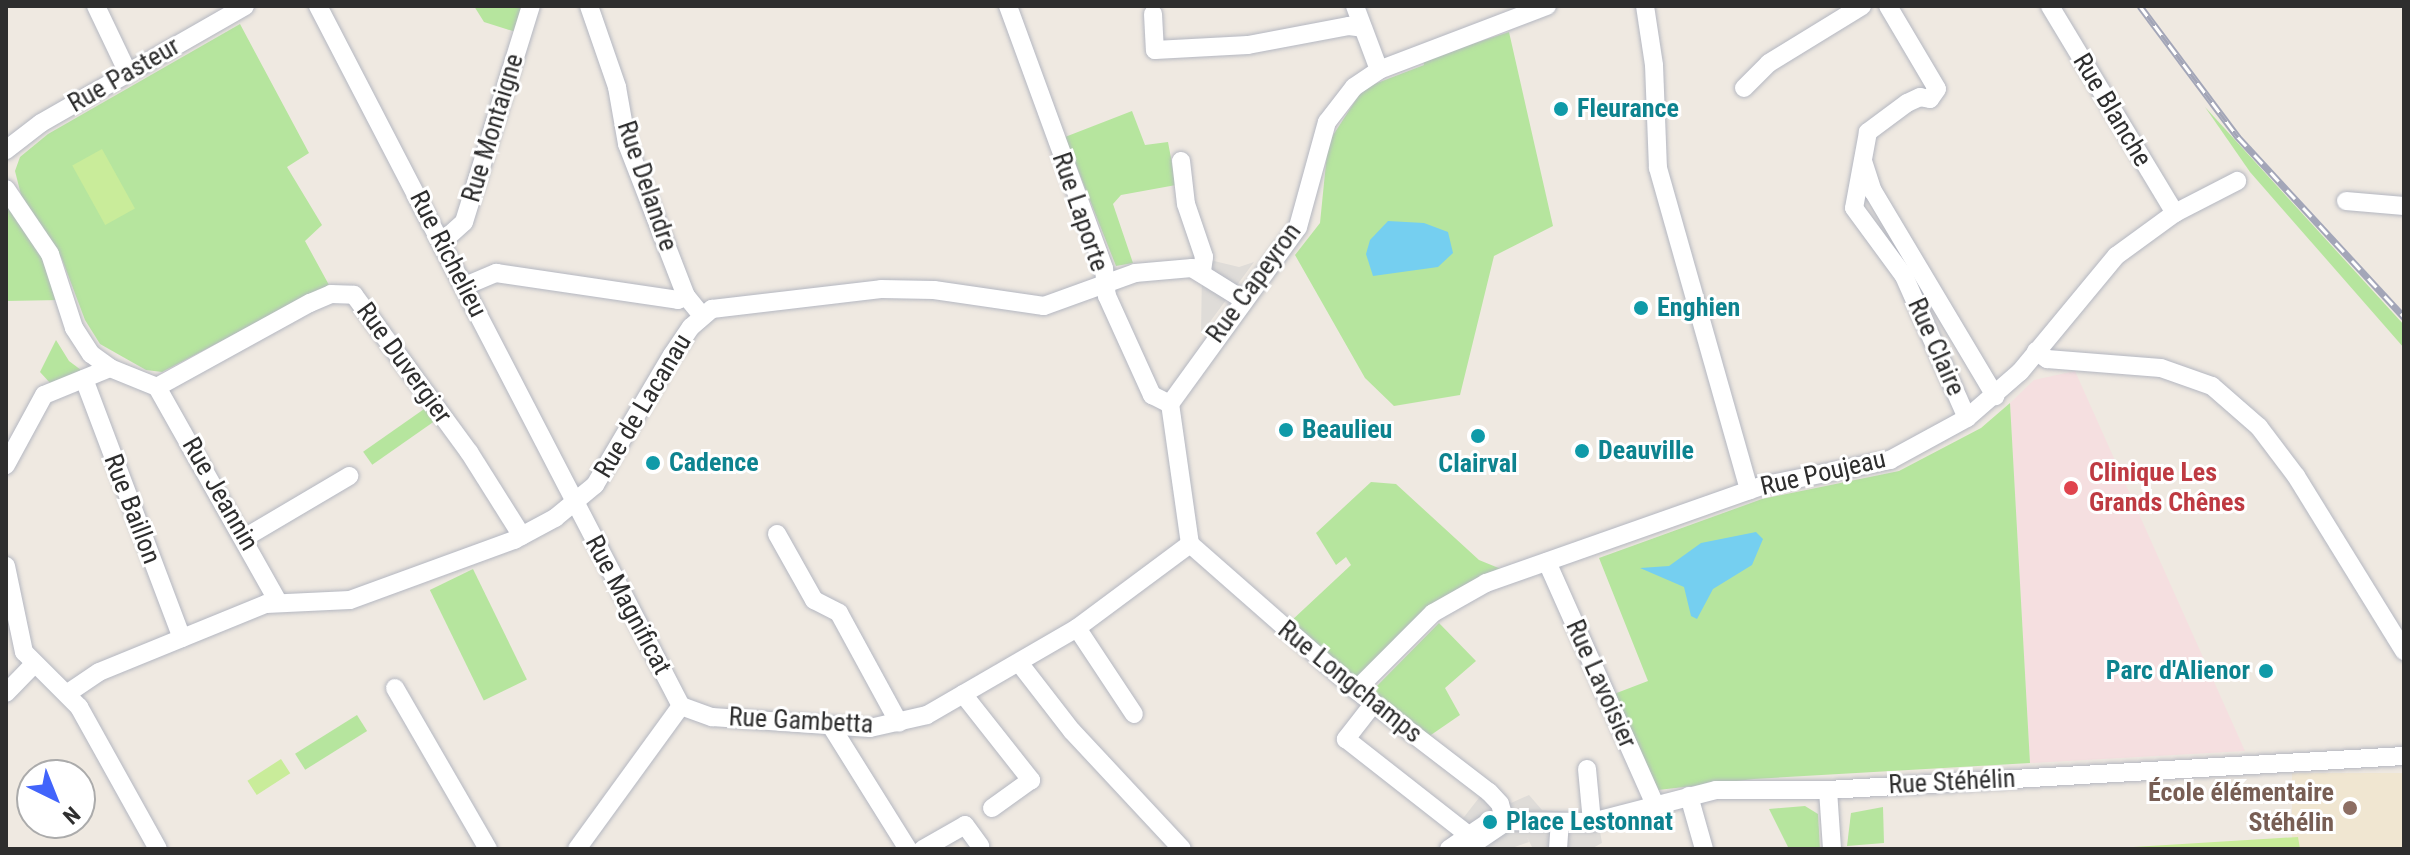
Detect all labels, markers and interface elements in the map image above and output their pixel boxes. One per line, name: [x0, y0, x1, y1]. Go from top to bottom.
street label: Rue Pasteur: [63, 31, 185, 119]
street label: Rue Blanche: [2066, 48, 2158, 172]
street label: Rue Montaigne: [456, 50, 530, 206]
place label: Fleurance: [1577, 93, 1679, 125]
marker: Fleurance: [1552, 100, 1570, 118]
street label: Rue Delandre: [610, 117, 684, 255]
street label: Rue Laporte: [1045, 148, 1115, 276]
street label: Rue Richelieu: [403, 186, 493, 322]
street label: Rue Capeyron: [1200, 217, 1308, 349]
place label: Enghien: [1657, 292, 1740, 324]
street label: Rue Claire: [1901, 293, 1971, 401]
street label: Rue Duvergier: [350, 297, 458, 429]
marker: Enghien: [1632, 299, 1650, 317]
street label: Rue de Lacanau: [588, 328, 698, 484]
place label: Beaulieu: [1302, 414, 1392, 446]
marker: Beaulieu: [1277, 421, 1295, 439]
marker: Clairval: [1469, 427, 1487, 445]
street label: Rue Jeannin: [175, 432, 265, 556]
place label: Deauville: [1598, 435, 1694, 467]
marker: Deauville: [1573, 442, 1591, 460]
street label: Rue Poujeau: [1757, 443, 1889, 503]
place label: Cadence: [669, 447, 759, 479]
place label: Clairval: [1438, 448, 1518, 480]
street label: Rue Baillon: [97, 450, 167, 568]
marker: Cadence: [644, 454, 662, 472]
place label: Clinique Les Grands Chênes: [2089, 457, 2245, 518]
marker: Clinique Les Grands Chênes: [2060, 477, 2082, 499]
street label: Rue Magnificat: [578, 530, 678, 680]
street label: Rue Longchamps: [1272, 614, 1428, 750]
street label: Rue Lavoisier: [1559, 615, 1643, 753]
place label: Parc d'Alienor: [2106, 655, 2250, 687]
marker: Parc d'Alienor: [2257, 662, 2275, 680]
street label: Rue Gambetta: [728, 702, 874, 740]
north arrow: [16, 759, 96, 839]
street label: Rue Stéhélin: [1888, 763, 2016, 801]
place label: École élémentaire Stéhélin: [2148, 777, 2334, 838]
marker: École élémentaire Stéhélin: [2341, 799, 2359, 817]
text: N: [58, 802, 85, 829]
place label: Place Lestonnat: [1506, 806, 1673, 838]
marker: Place Lestonnat: [1481, 813, 1499, 831]

